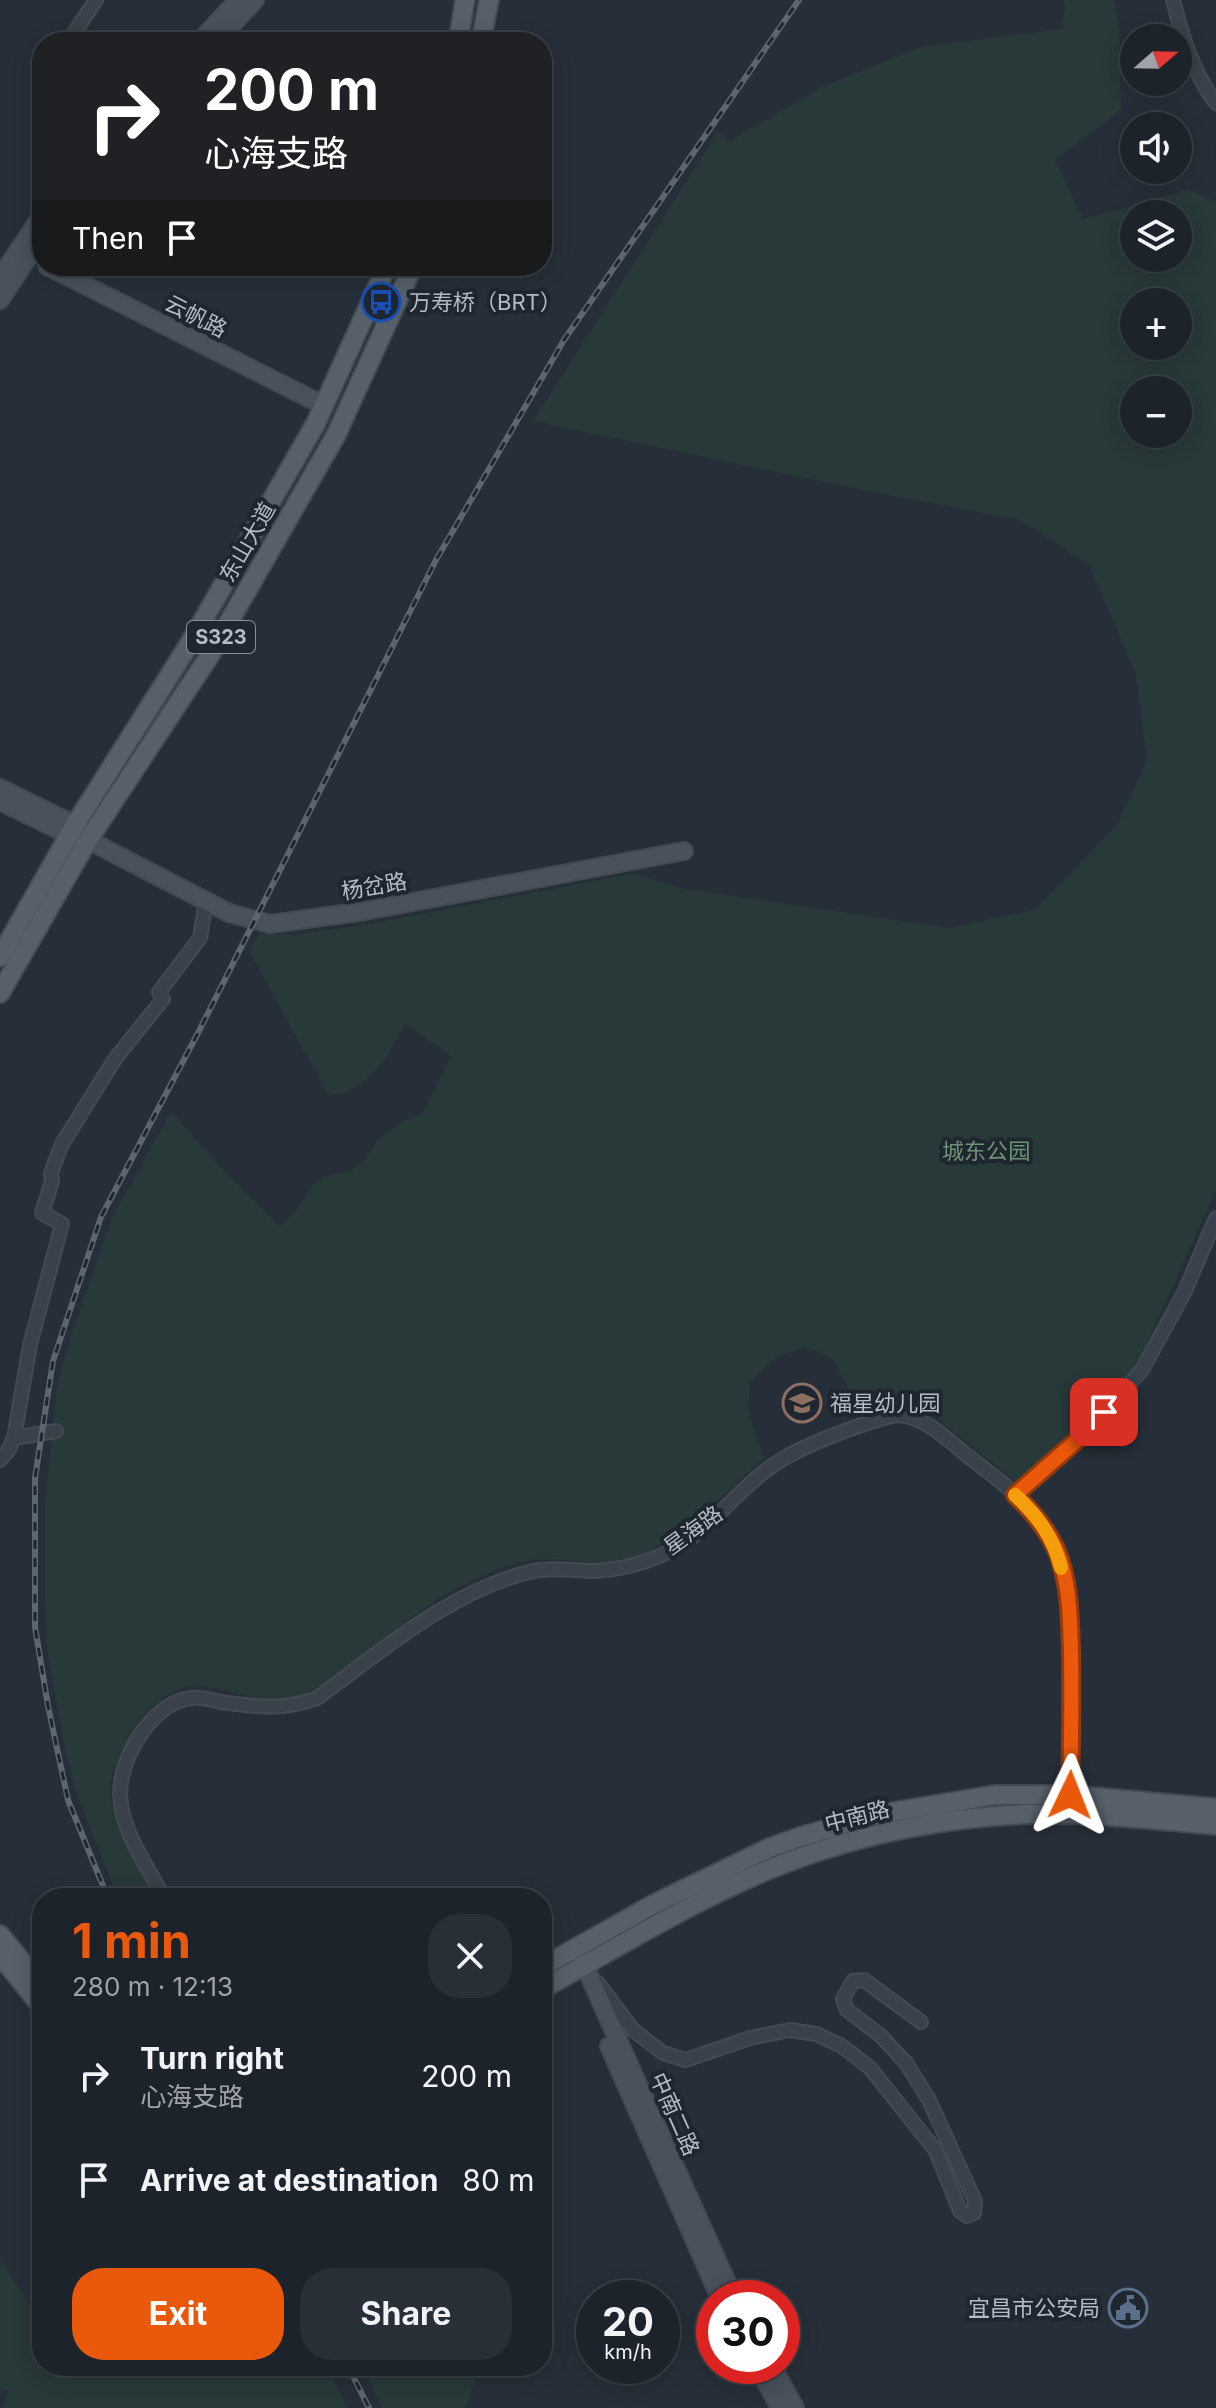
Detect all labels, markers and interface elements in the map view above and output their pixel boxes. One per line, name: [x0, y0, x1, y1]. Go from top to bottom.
north arrow: [1120, 24, 1192, 96]
map controls: [1120, 24, 1192, 448]
text: 200 m: [204, 56, 379, 124]
icon: right: [72, 64, 176, 168]
button: sound: [1120, 112, 1192, 184]
text: 心海支路: [204, 131, 348, 175]
button: layers: [1120, 200, 1192, 272]
icon: arrive: [160, 216, 204, 260]
text: Then: [72, 220, 144, 256]
bus stop icon: 万寿桥（BRT）: [360, 281, 402, 323]
button: +: [1120, 288, 1192, 360]
street label: 云帆路: [161, 289, 231, 343]
place label: 万寿桥（BRT）: [409, 289, 562, 315]
button: −: [1120, 376, 1192, 448]
street label: 东山大道: [214, 497, 280, 587]
road number: S323: [187, 621, 255, 653]
street label: 杨岔路: [339, 867, 409, 905]
park label: 城东公园: [942, 1138, 1030, 1164]
pin: [1070, 1378, 1138, 1446]
school or university icon: 福星幼儿园: [781, 1382, 823, 1424]
place label: 福星幼儿园: [830, 1390, 940, 1416]
icon: arrive: [1082, 1390, 1126, 1434]
street label: 星海路: [659, 1500, 727, 1560]
position arrow: [1028, 1753, 1112, 1837]
street label: 中南路: [822, 1795, 892, 1837]
text: 1 min: [72, 1911, 191, 1970]
button: close: [428, 1914, 512, 1998]
text: 280 m · 12:13: [72, 1971, 233, 2002]
text: Turn right: [140, 2040, 284, 2076]
icon: right: [72, 2054, 116, 2098]
text: 200 m: [421, 2058, 512, 2094]
street label: 中南二路: [645, 2069, 705, 2159]
text: 心海支路: [140, 2081, 244, 2112]
icon: arrive: [72, 2158, 116, 2202]
text: Arrive at destination: [140, 2162, 438, 2198]
text: 80 m: [462, 2162, 535, 2198]
button: Exit: [72, 2268, 284, 2360]
button: Share: [300, 2268, 512, 2360]
speed limit sign: 30: [696, 2280, 800, 2384]
public building icon: 宜昌市公安局: [1107, 2287, 1149, 2329]
place label: 宜昌市公安局: [968, 2295, 1100, 2321]
text: 20: [602, 2297, 654, 2346]
text: km/h: [604, 2340, 652, 2364]

